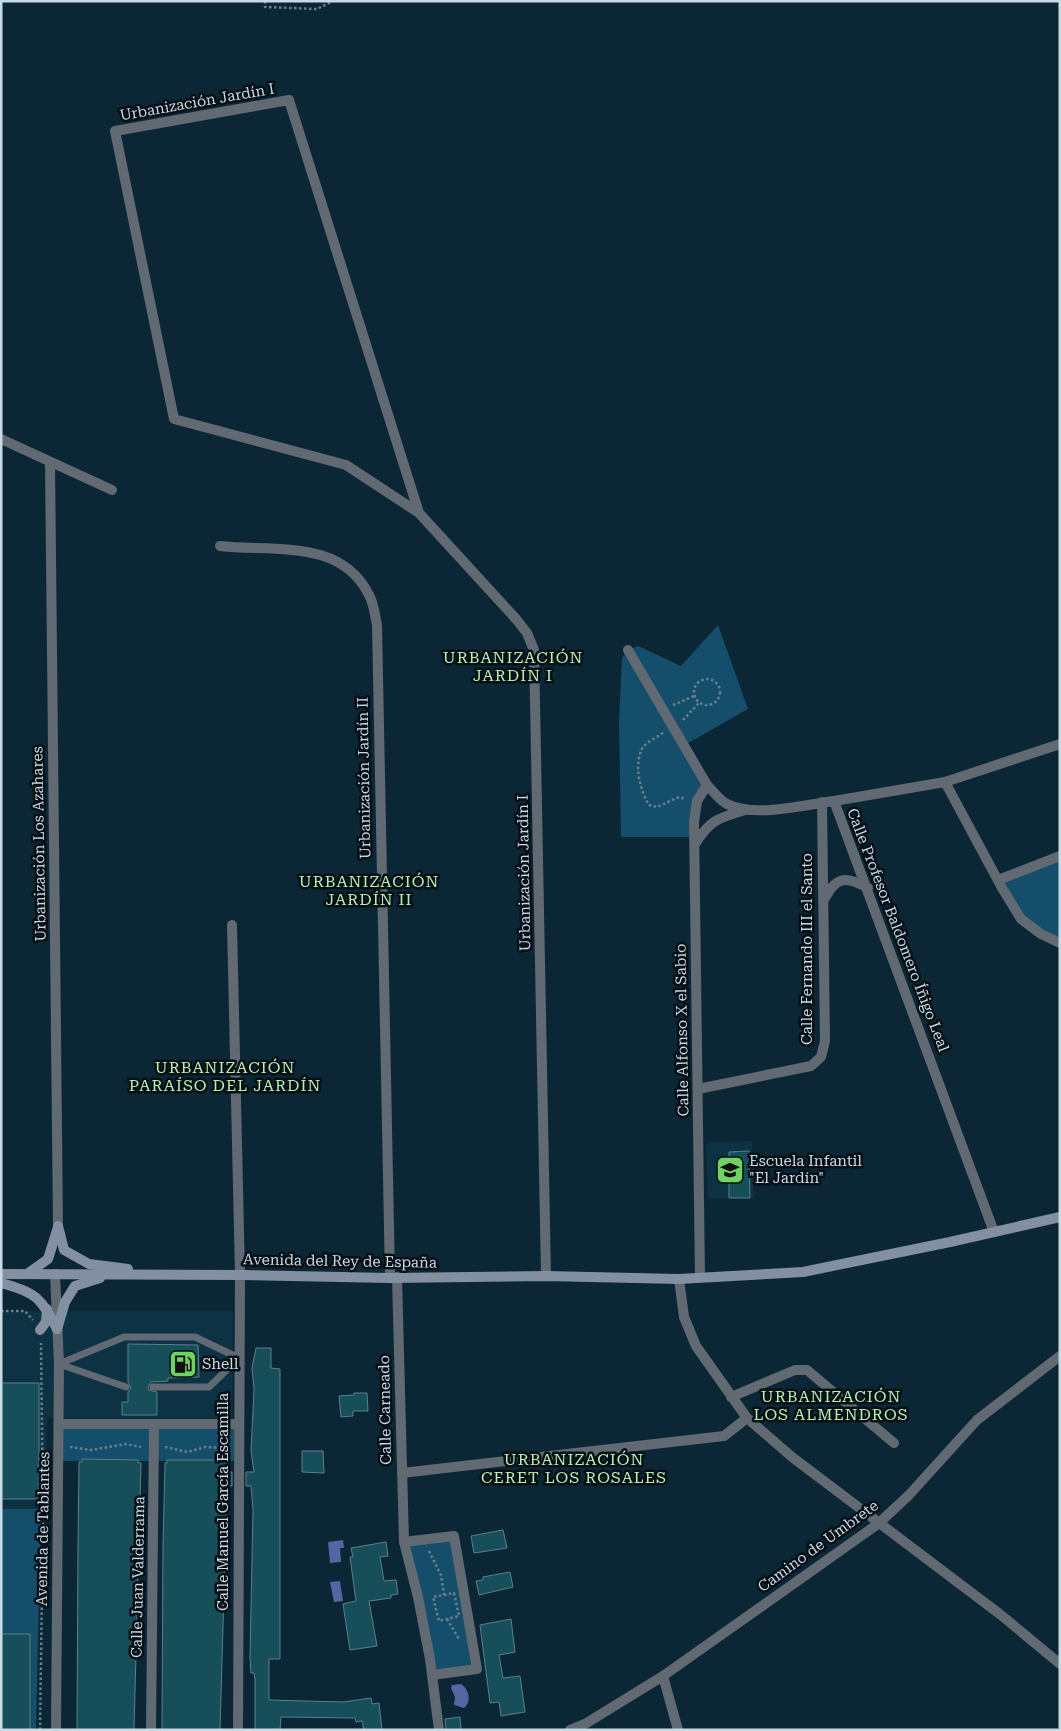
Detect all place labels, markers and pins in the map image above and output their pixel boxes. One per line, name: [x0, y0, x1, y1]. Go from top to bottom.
place label: Escuela Infantil "El Jardín": [749, 1152, 862, 1187]
school or university icon: Escuela Infantil "El Jardín": [715, 1155, 745, 1185]
fuel station icon: Shell: [168, 1349, 198, 1379]
place label: Shell: [202, 1355, 239, 1373]

